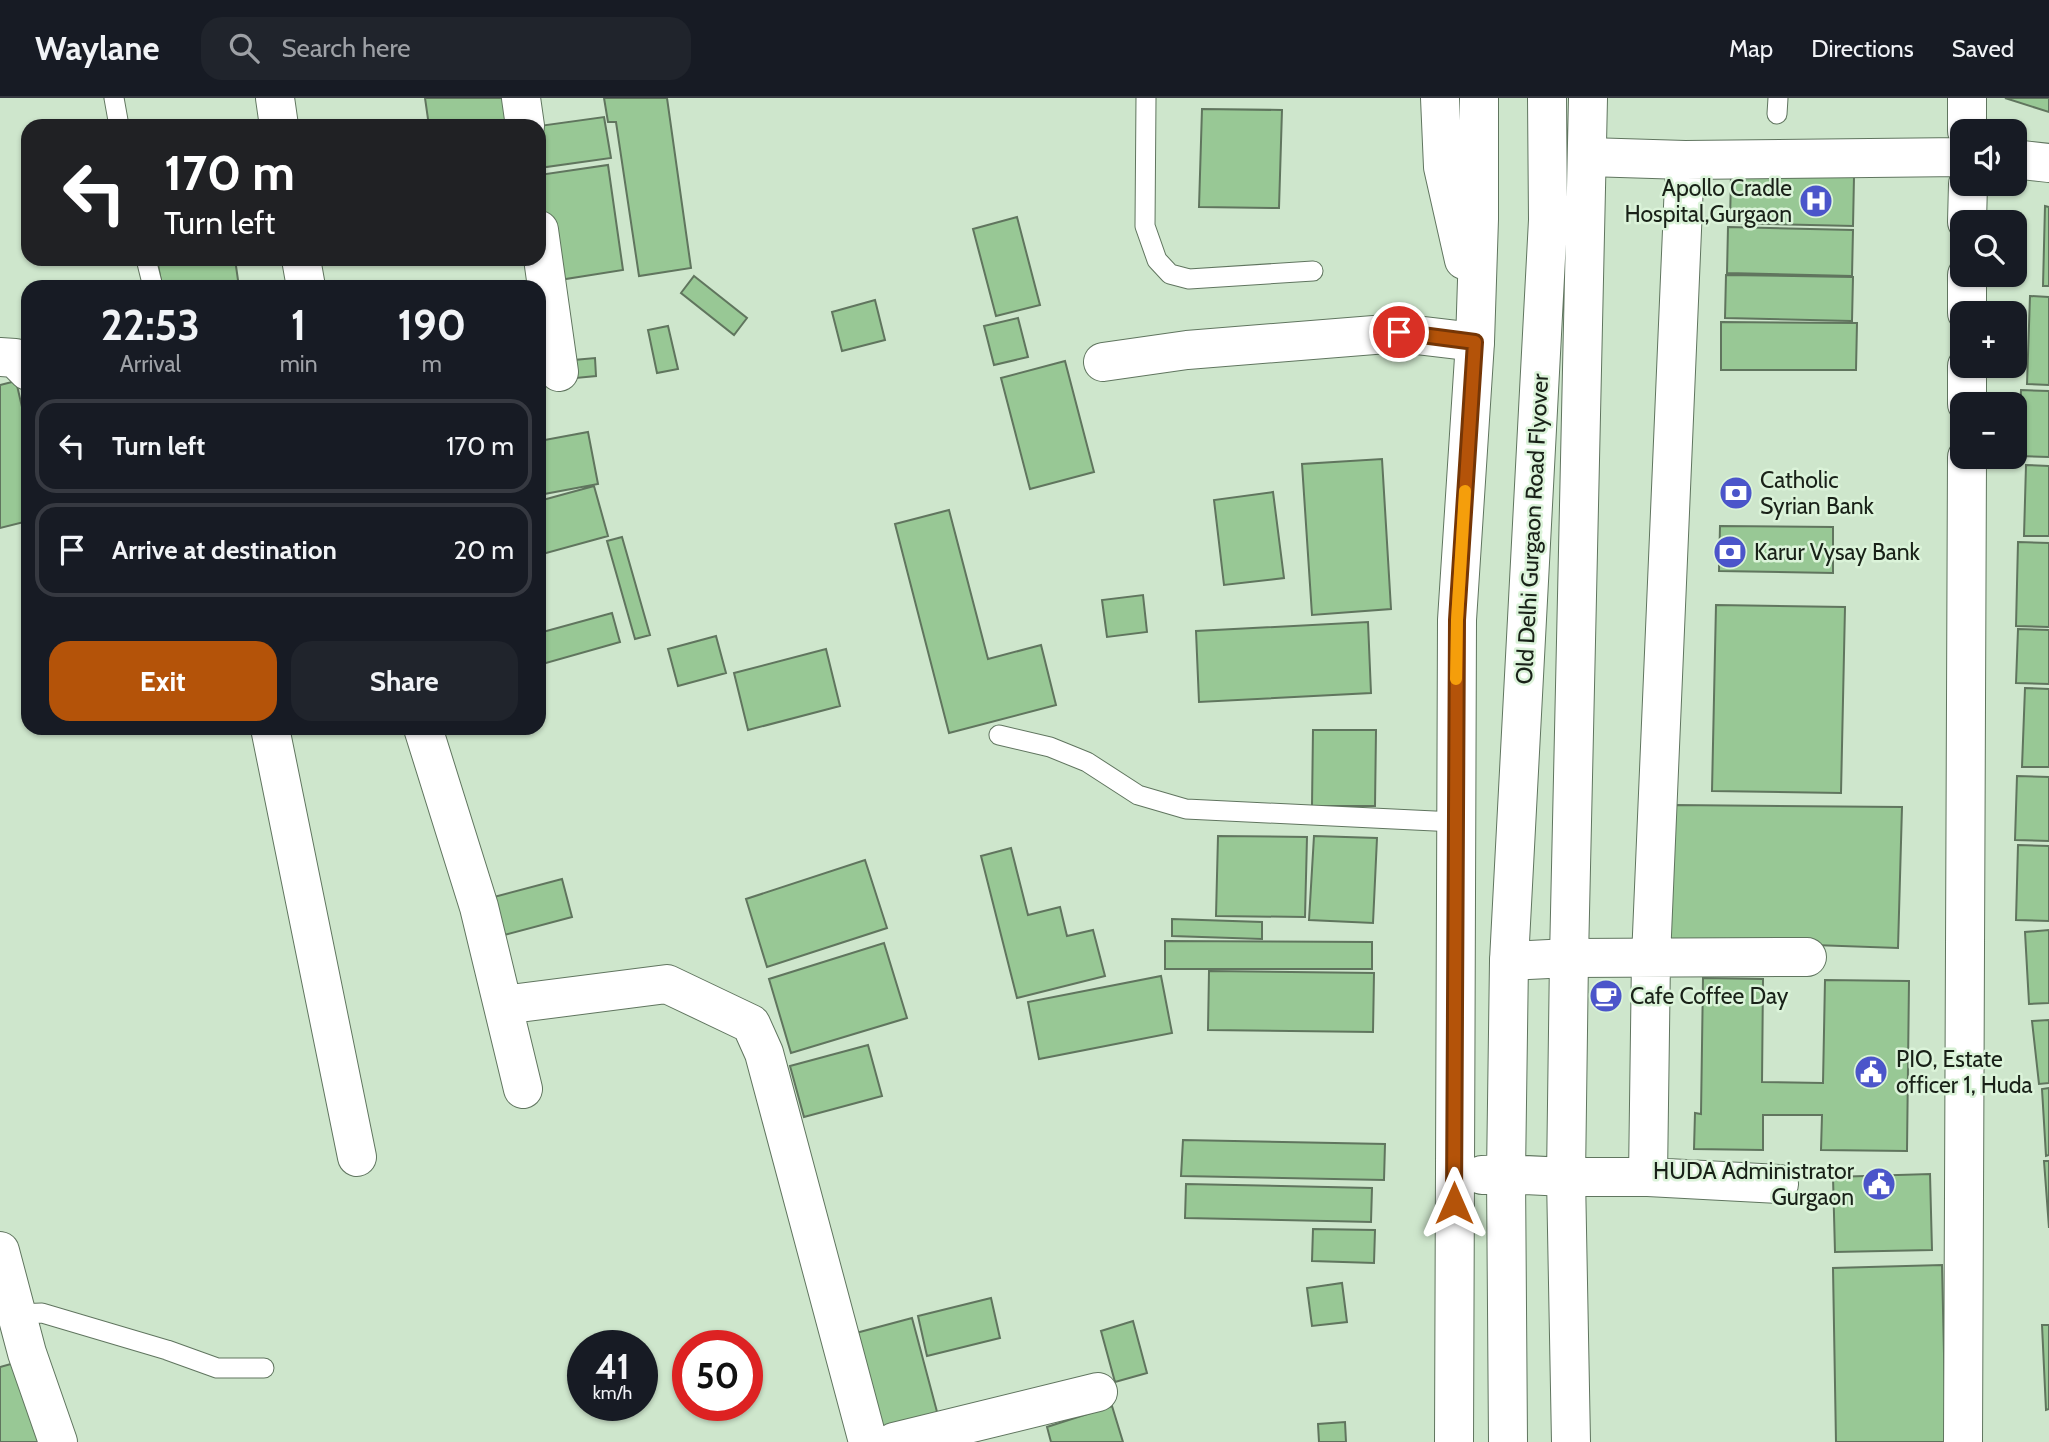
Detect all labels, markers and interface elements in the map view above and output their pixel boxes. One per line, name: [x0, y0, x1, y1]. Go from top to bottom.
search box: [201, 17, 691, 80]
text: Waylane: [35, 28, 159, 68]
icon: search: [225, 29, 263, 67]
text: Search here: [281, 32, 411, 64]
text: Map: [1729, 34, 1773, 63]
text: Directions: [1811, 34, 1914, 63]
text: Saved: [1952, 34, 2014, 63]
map controls: [1950, 119, 2027, 469]
button: sound: [1950, 119, 2027, 196]
text: 170 m: [164, 143, 295, 202]
icon: left: [49, 147, 140, 238]
place label: Apollo Cradle Hospital,Gurgaon: [1625, 174, 1792, 228]
hospital icon: Apollo Cradle Hospital,Gurgaon: [1797, 182, 1835, 220]
text: Turn left: [164, 203, 275, 242]
button: search: [1950, 210, 2027, 287]
text: 22:53: [101, 299, 200, 351]
text: 1: [291, 299, 306, 351]
text: 190: [397, 299, 466, 351]
button: +: [1950, 301, 2027, 378]
pin: [1369, 302, 1429, 362]
icon: arrive: [1380, 313, 1418, 351]
text: Arrival: [120, 350, 181, 378]
text: min: [280, 350, 318, 378]
text: m: [422, 350, 442, 378]
street label: Old Delhi Gurgaon Road Flyover: [1510, 372, 1554, 685]
button: −: [1950, 392, 2027, 469]
icon: left: [53, 427, 91, 465]
text: Turn left: [112, 430, 205, 462]
text: 170 m: [446, 430, 514, 462]
place label: Catholic Syrian Bank: [1760, 466, 1875, 520]
bank icon: Catholic Syrian Bank: [1717, 474, 1755, 512]
icon: arrive: [53, 531, 91, 569]
bank icon: Karur Vysay Bank: [1711, 533, 1749, 571]
text: Arrive at destination: [112, 534, 337, 566]
text: 20 m: [454, 534, 514, 566]
place label: Karur Vysay Bank: [1754, 538, 1921, 566]
button: Exit: [49, 641, 277, 721]
button: Share: [291, 641, 518, 721]
cafe icon: Cafe Coffee Day: [1587, 977, 1625, 1015]
place label: Cafe Coffee Day: [1630, 982, 1789, 1010]
place label: PIO, Estate officer 1, Huda: [1896, 1045, 2033, 1099]
public building icon: PIO, Estate officer 1, Huda: [1852, 1053, 1890, 1091]
place label: HUDA Administrator Gurgaon: [1653, 1157, 1855, 1211]
public building icon: HUDA Administrator Gurgaon: [1860, 1165, 1898, 1203]
position arrow: [1417, 1166, 1491, 1240]
speed limit sign: 50: [672, 1330, 763, 1421]
text: 41: [595, 1345, 630, 1388]
text: km/h: [593, 1382, 632, 1404]

